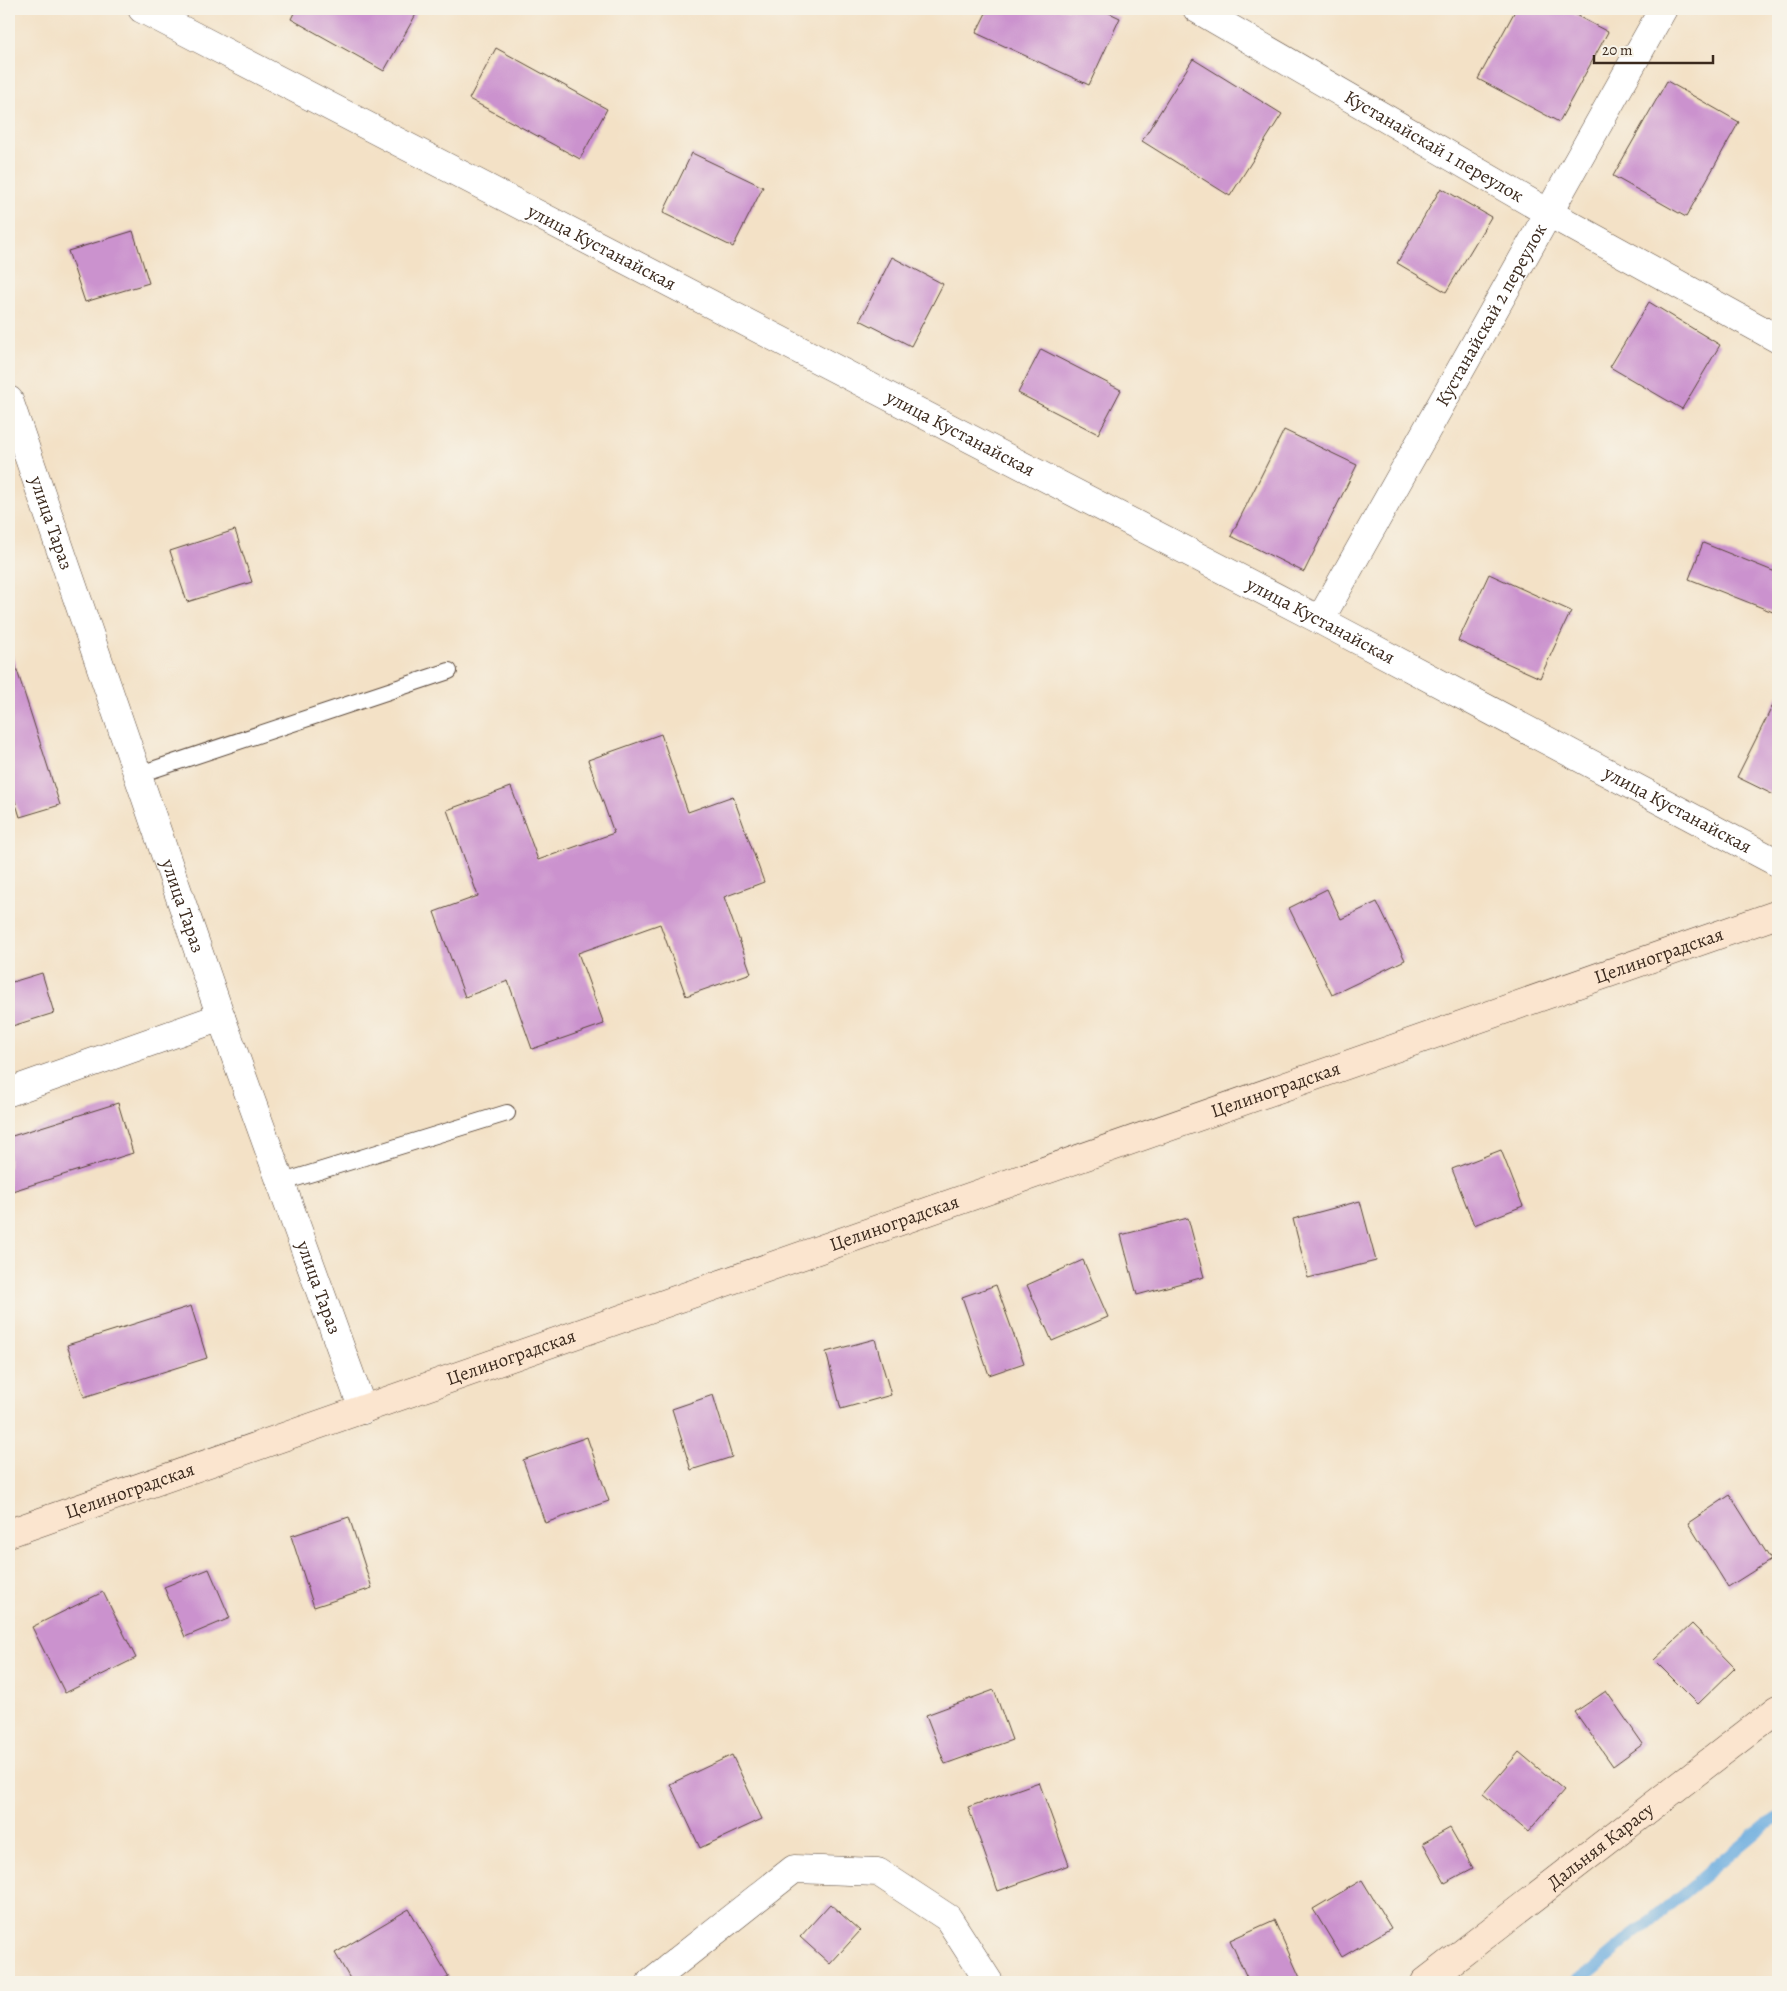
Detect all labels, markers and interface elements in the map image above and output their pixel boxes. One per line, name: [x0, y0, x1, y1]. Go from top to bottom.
scale bar: [1594, 32, 1713, 64]
text: 20 m: [1602, 40, 1633, 60]
street label: Кустанайскай 1 переулок: [1339, 84, 1529, 209]
street label: улица Кустанайская: [522, 198, 681, 297]
street label: Кустанайскай 2 переулок: [1430, 218, 1553, 411]
street label: улица Кустанайская: [881, 384, 1039, 483]
street label: улица Тараз: [23, 472, 79, 573]
street label: улица Кустанайская: [1241, 571, 1400, 670]
street label: улица Кустанайская: [1598, 759, 1756, 860]
street label: улица Тараз: [154, 855, 211, 956]
street label: Целиноградская: [1591, 921, 1727, 990]
street label: Целиноградская: [1208, 1055, 1344, 1124]
street label: Целиноградская: [826, 1189, 962, 1258]
street label: улица Тараз: [290, 1236, 348, 1338]
street label: Целиноградская: [443, 1323, 579, 1392]
street label: Целиноградская: [62, 1456, 198, 1525]
street label: Дальняя Карасу: [1542, 1796, 1660, 1896]

